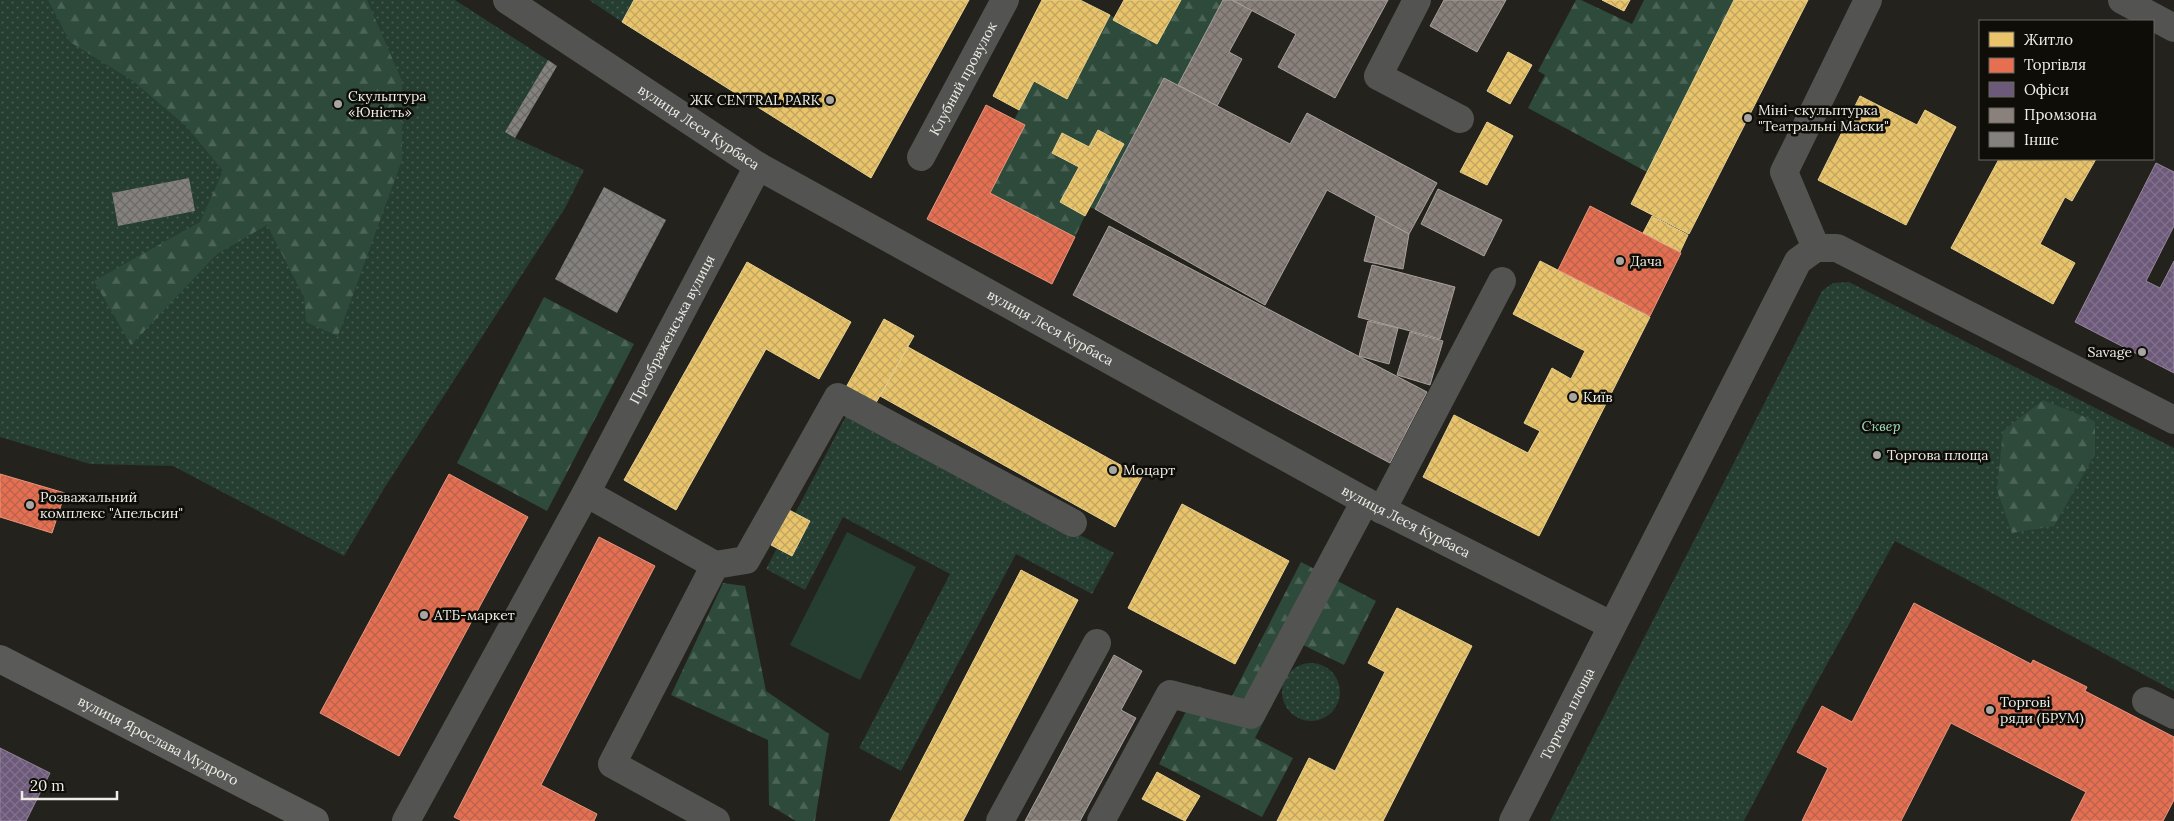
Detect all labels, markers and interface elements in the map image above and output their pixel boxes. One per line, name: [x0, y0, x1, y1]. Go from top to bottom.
street label: Клубний провулок: [925, 18, 1001, 139]
legend: [1979, 20, 2154, 160]
text: Житло: [2024, 30, 2073, 49]
text: Торгівля: [2024, 55, 2086, 74]
street label: вулиця Леся Курбаса: [635, 80, 763, 174]
text: Офіси: [2024, 80, 2069, 99]
place label: Скульптура «Юність»: [348, 87, 427, 121]
place label: ЖК CENTRAL PARK: [690, 91, 820, 109]
marker: ЖК CENTRAL PARK: [824, 94, 836, 106]
marker: Скульптура «Юність»: [332, 98, 344, 110]
place label: Міні-скульптурка "Театральні Маски": [1758, 101, 1889, 135]
text: Промзона: [2024, 105, 2097, 124]
marker: Міні-скульптурка "Театральні Маски": [1742, 112, 1754, 124]
text: Інше: [2024, 130, 2059, 149]
street label: Преображенська вулиця: [625, 252, 719, 407]
place label: Дача: [1630, 252, 1662, 270]
marker: Дача: [1614, 255, 1626, 267]
street label: вулиця Леся Курбаса: [984, 285, 1117, 370]
place label: Savage: [2088, 343, 2132, 361]
marker: Savage: [2136, 346, 2148, 358]
place label: Київ: [1583, 388, 1613, 406]
marker: Київ: [1567, 391, 1579, 403]
park label: Сквер: [1862, 417, 1900, 435]
place label: Торгова площа: [1887, 446, 1988, 464]
marker: Торгова площа: [1871, 449, 1883, 461]
place label: Моцарт: [1123, 461, 1175, 479]
marker: Моцарт: [1107, 464, 1119, 476]
street label: вулиця Леся Курбаса: [1339, 481, 1473, 562]
place label: Розважальний комплекс "Апельсин": [40, 488, 183, 522]
marker: Розважальний комплекс "Апельсин": [24, 499, 36, 511]
place label: АТБ-маркет: [433, 606, 515, 624]
marker: АТБ-маркет: [418, 609, 430, 621]
street label: Торгова площа: [1536, 665, 1598, 763]
street label: вулиця Ярослава Мудрого: [75, 692, 242, 789]
place label: Торгові ряди (БРУМ): [2000, 693, 2084, 727]
marker: Торгові ряди (БРУМ): [1984, 704, 1996, 716]
scale bar: [22, 768, 118, 800]
text: 20 m: [30, 776, 65, 795]

